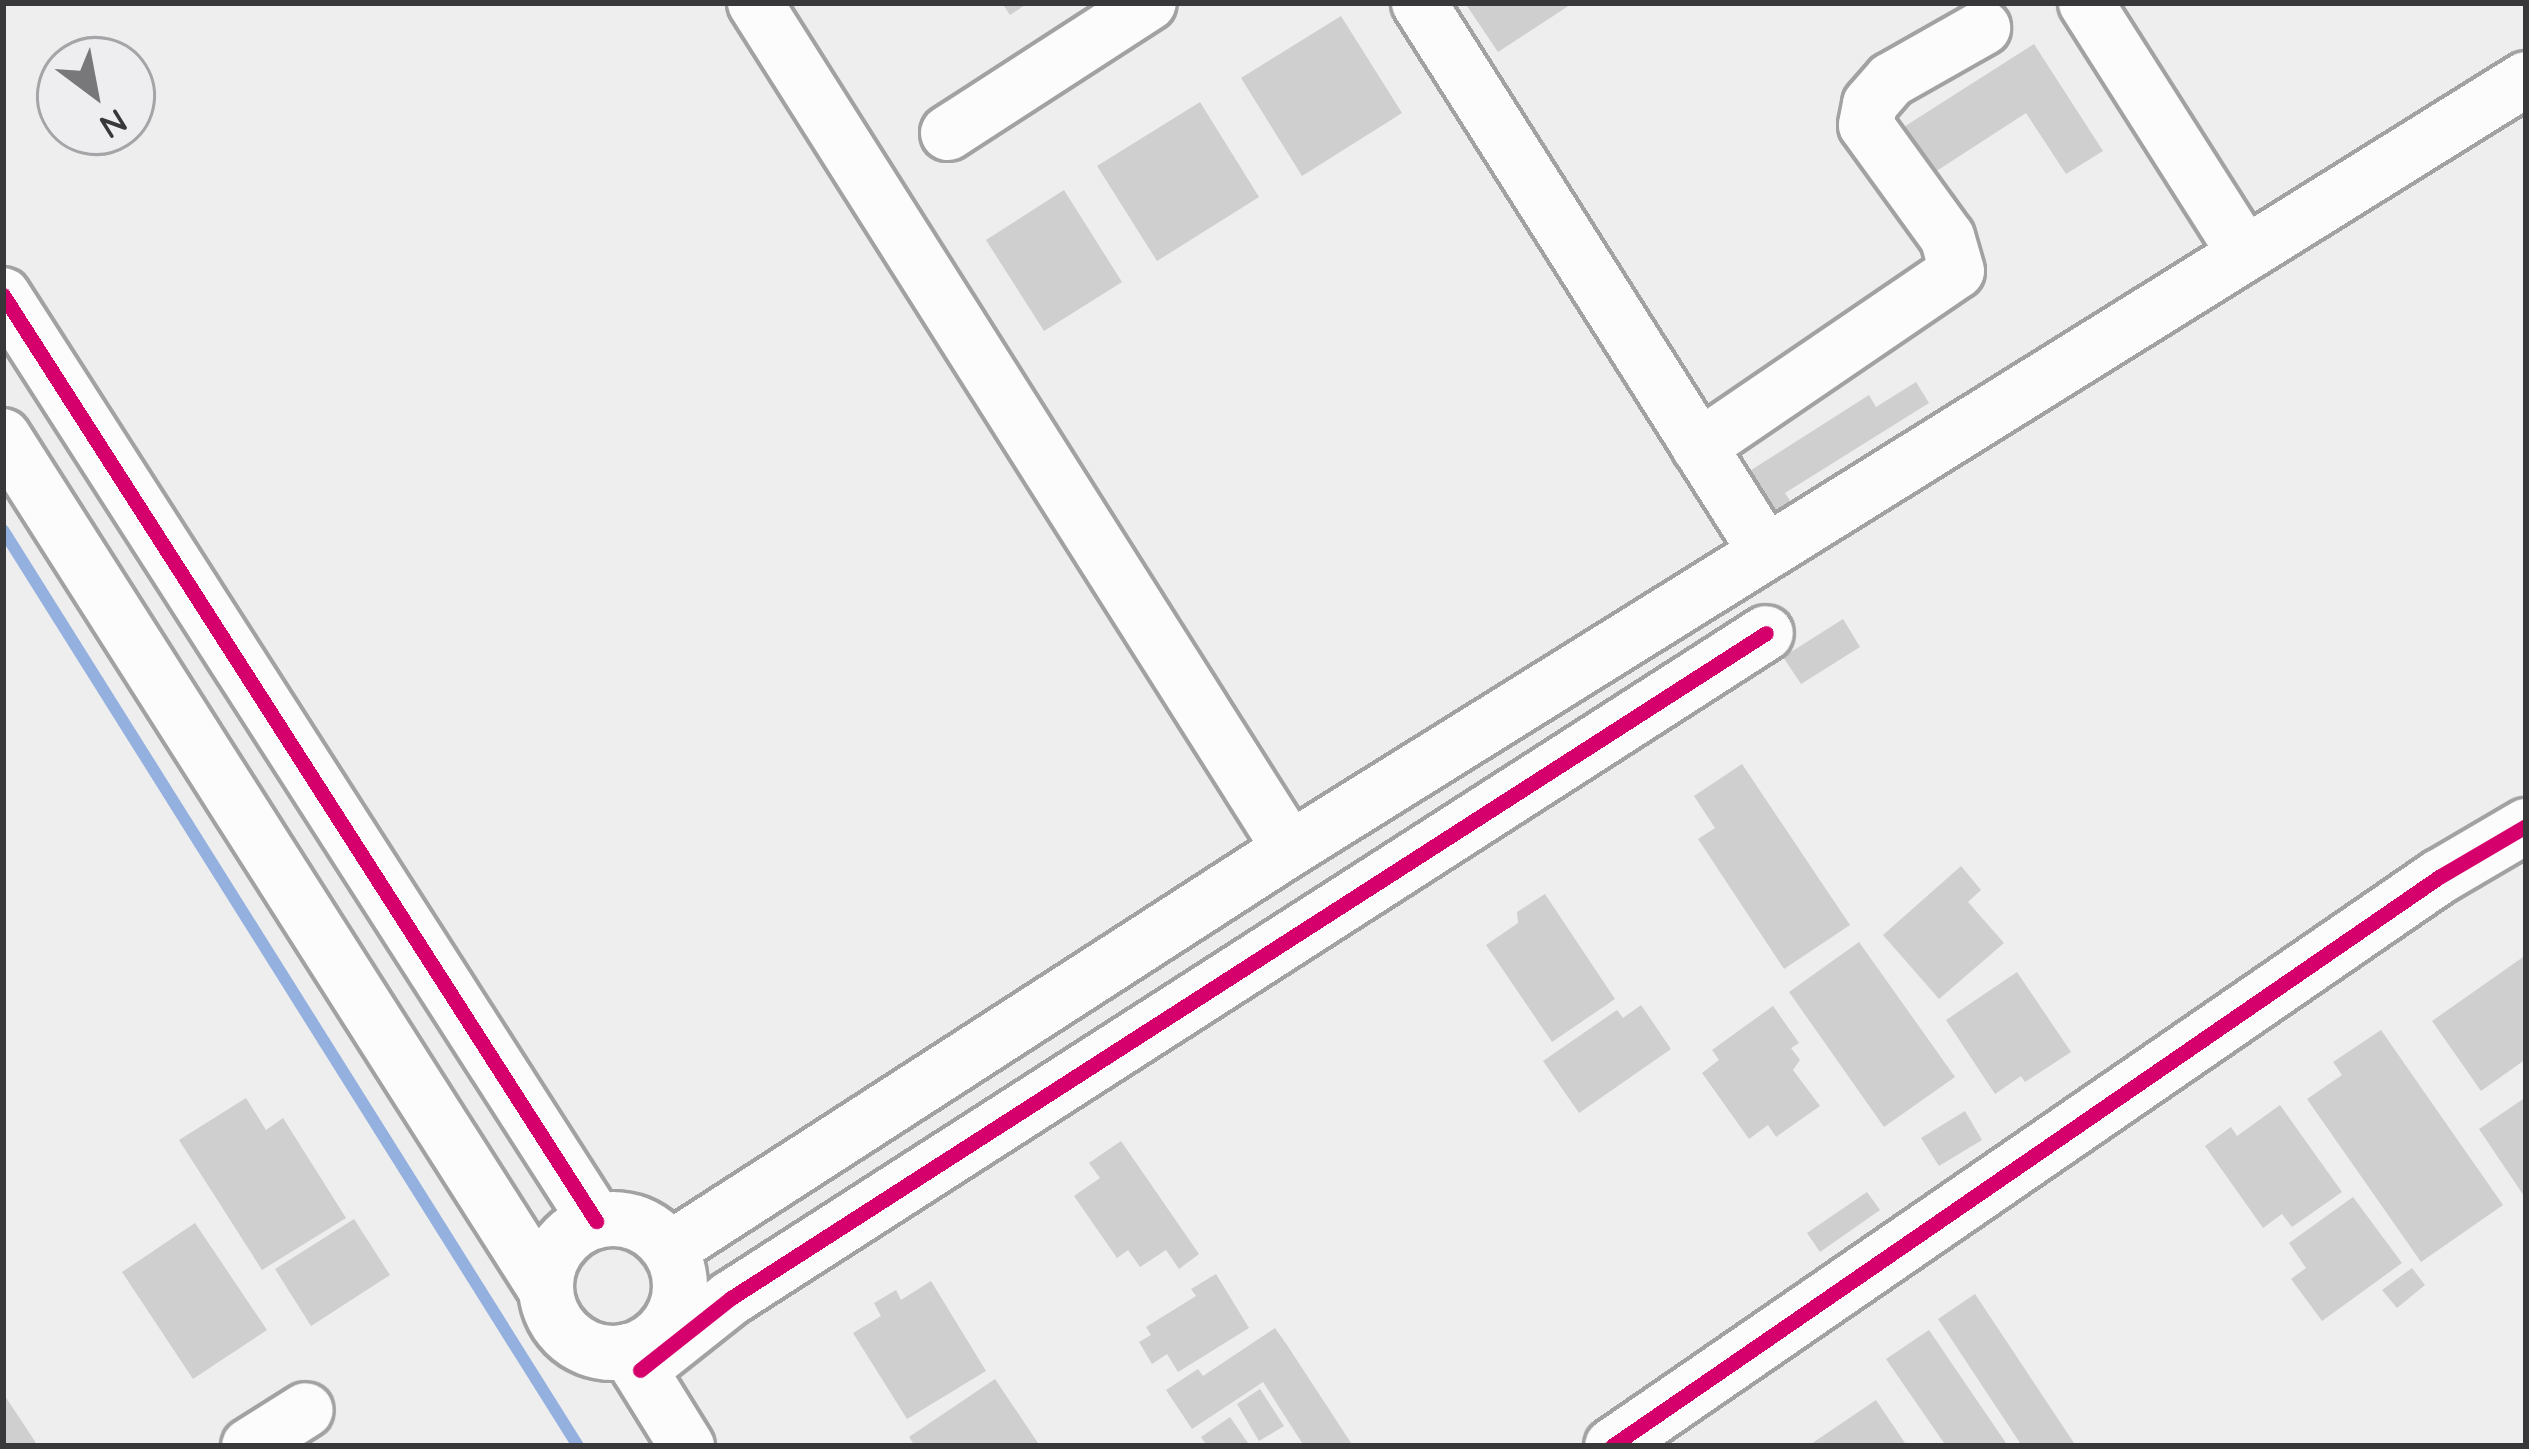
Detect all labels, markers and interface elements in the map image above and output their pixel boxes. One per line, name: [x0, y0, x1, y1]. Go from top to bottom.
north arrow: [36, 36, 156, 156]
text: N: [93, 101, 135, 148]

